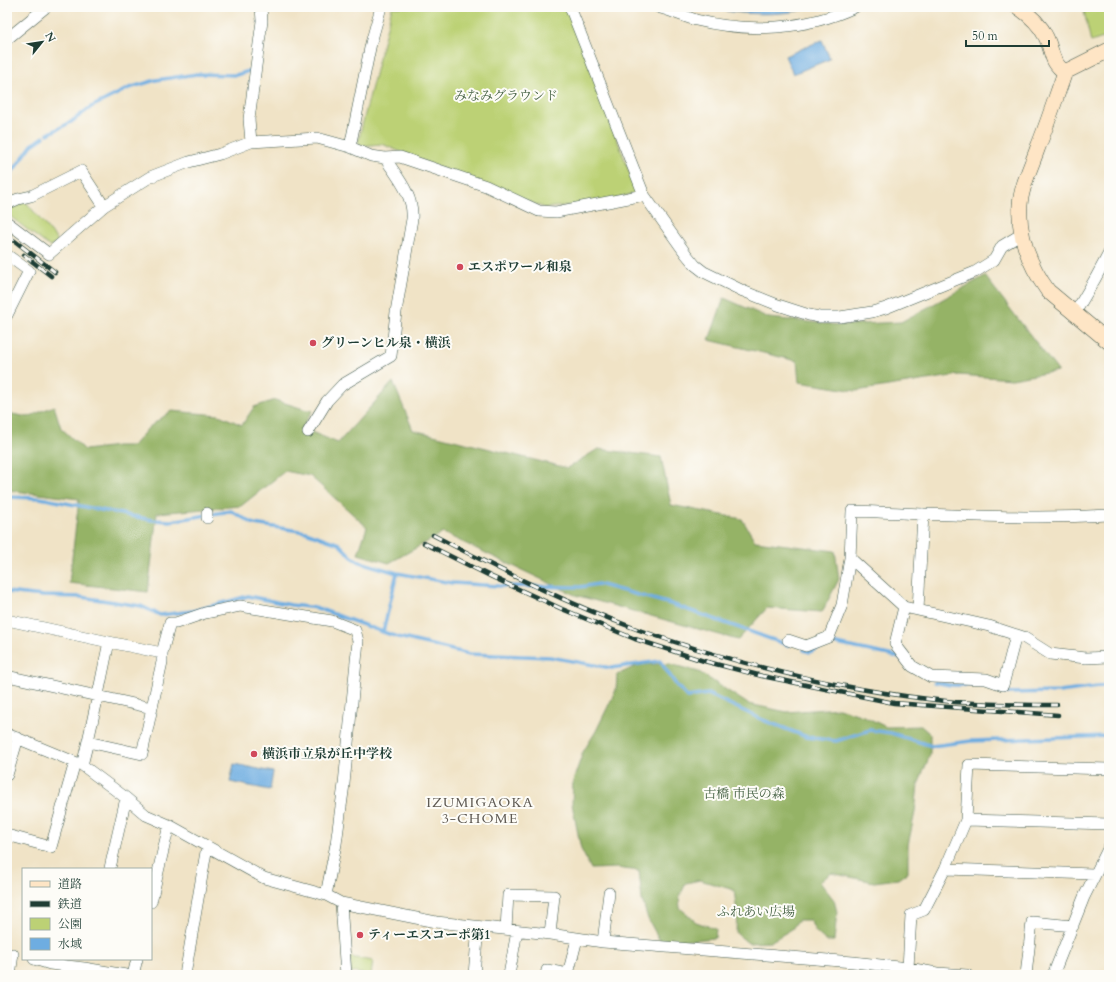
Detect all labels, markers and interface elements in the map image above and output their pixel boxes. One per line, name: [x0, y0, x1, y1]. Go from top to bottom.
north arrow: [22, 22, 62, 62]
scale bar: [966, 22, 1049, 48]
text: 50 m: [972, 28, 999, 44]
text: N: [41, 29, 59, 46]
park label: みなみグラウンド: [454, 87, 558, 105]
place label: エスポワール和泉: [468, 258, 572, 276]
marker: エスポワール和泉: [455, 262, 465, 272]
place label: グリーンヒル泉・横浜: [321, 334, 451, 352]
marker: グリーンヒル泉・横浜: [308, 338, 318, 348]
place label: 横浜市立泉が丘中学校: [262, 745, 393, 763]
marker: 横浜市立泉が丘中学校: [249, 749, 259, 759]
park label: 古橋 市民の森: [703, 785, 785, 803]
district label: IZUMIGAOKA 3-CHOME: [426, 793, 534, 828]
legend: [22, 868, 152, 960]
text: 道路: [58, 876, 82, 892]
text: 鉄道: [57, 896, 82, 912]
park label: ふれあい広場: [717, 903, 795, 921]
text: 公園: [58, 916, 82, 932]
place label: ティーエスコーポ第1: [368, 926, 491, 944]
marker: ティーエスコーポ第1: [355, 930, 365, 940]
text: 水域: [58, 936, 82, 952]

